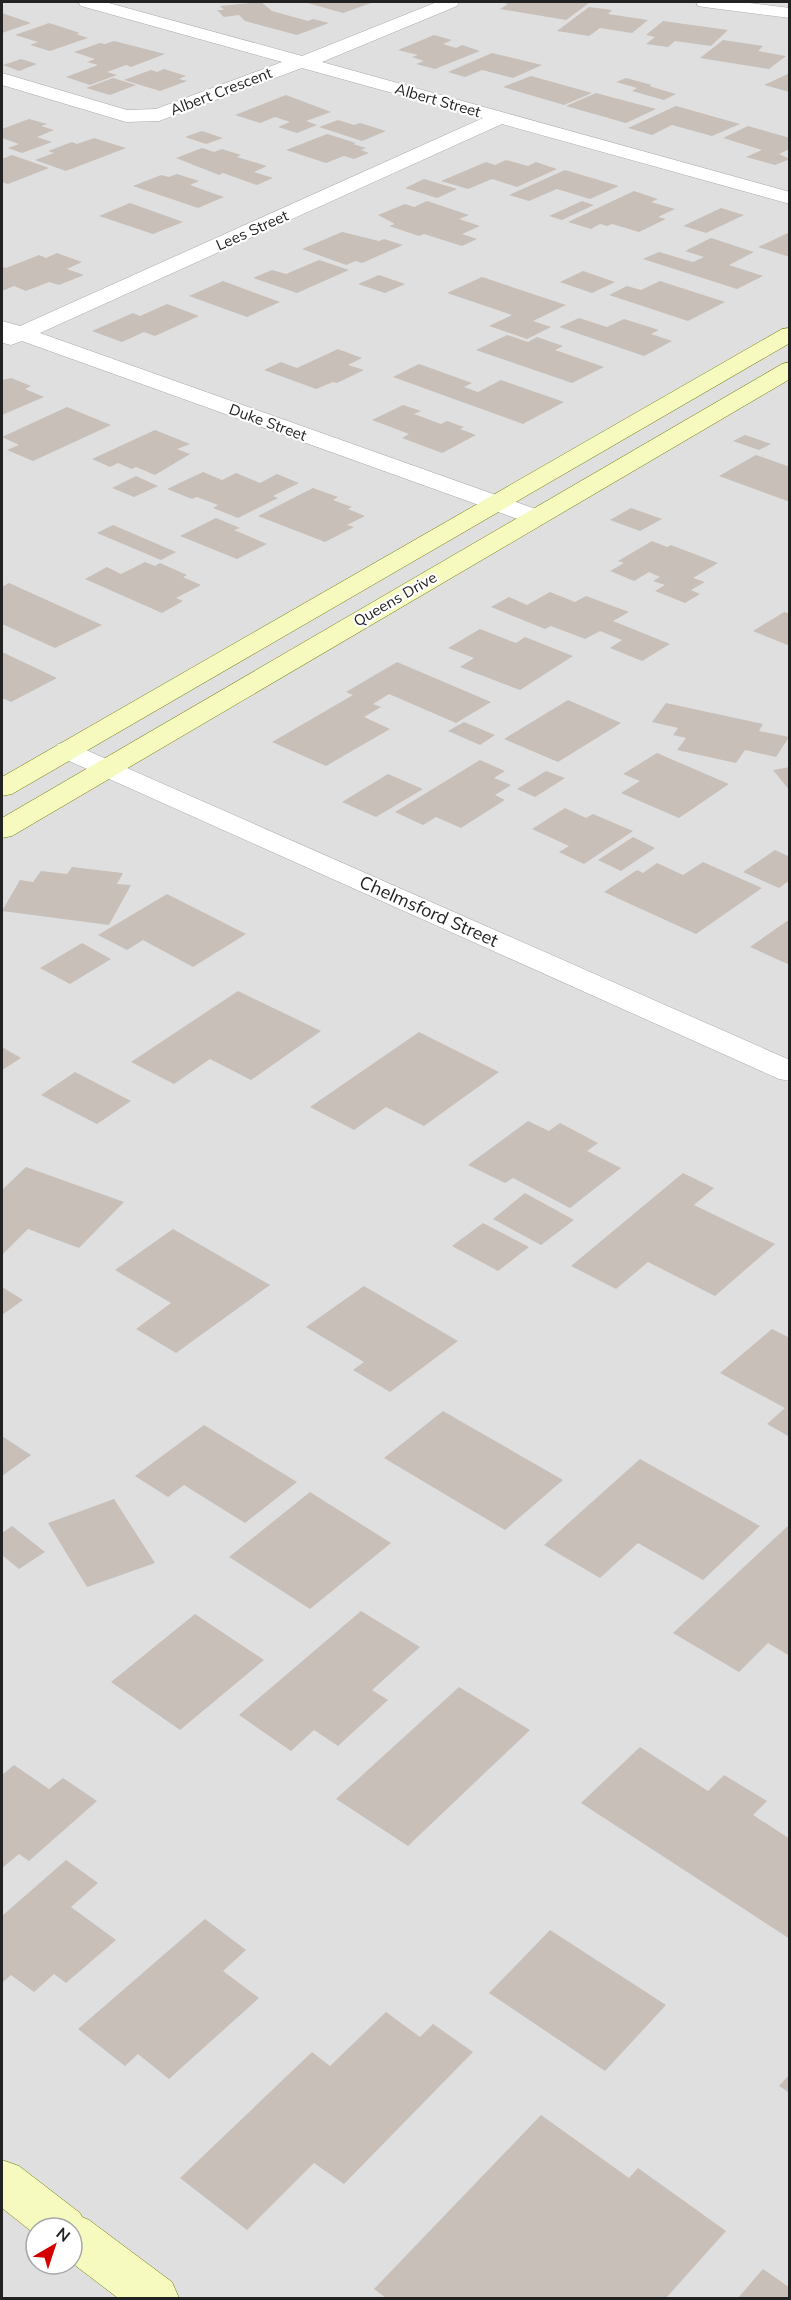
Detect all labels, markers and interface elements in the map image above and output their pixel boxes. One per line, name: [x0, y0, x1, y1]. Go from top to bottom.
street label: Albert Crescent: [167, 63, 275, 119]
street label: Albert Street: [393, 79, 483, 121]
street label: Lees Street: [213, 206, 291, 254]
street label: Duke Street: [227, 399, 309, 445]
street label: Queens Drive: [350, 568, 440, 630]
street label: Chelmsford Street: [356, 870, 502, 952]
north arrow: [24, 2216, 84, 2276]
text: N: [52, 2223, 74, 2246]

